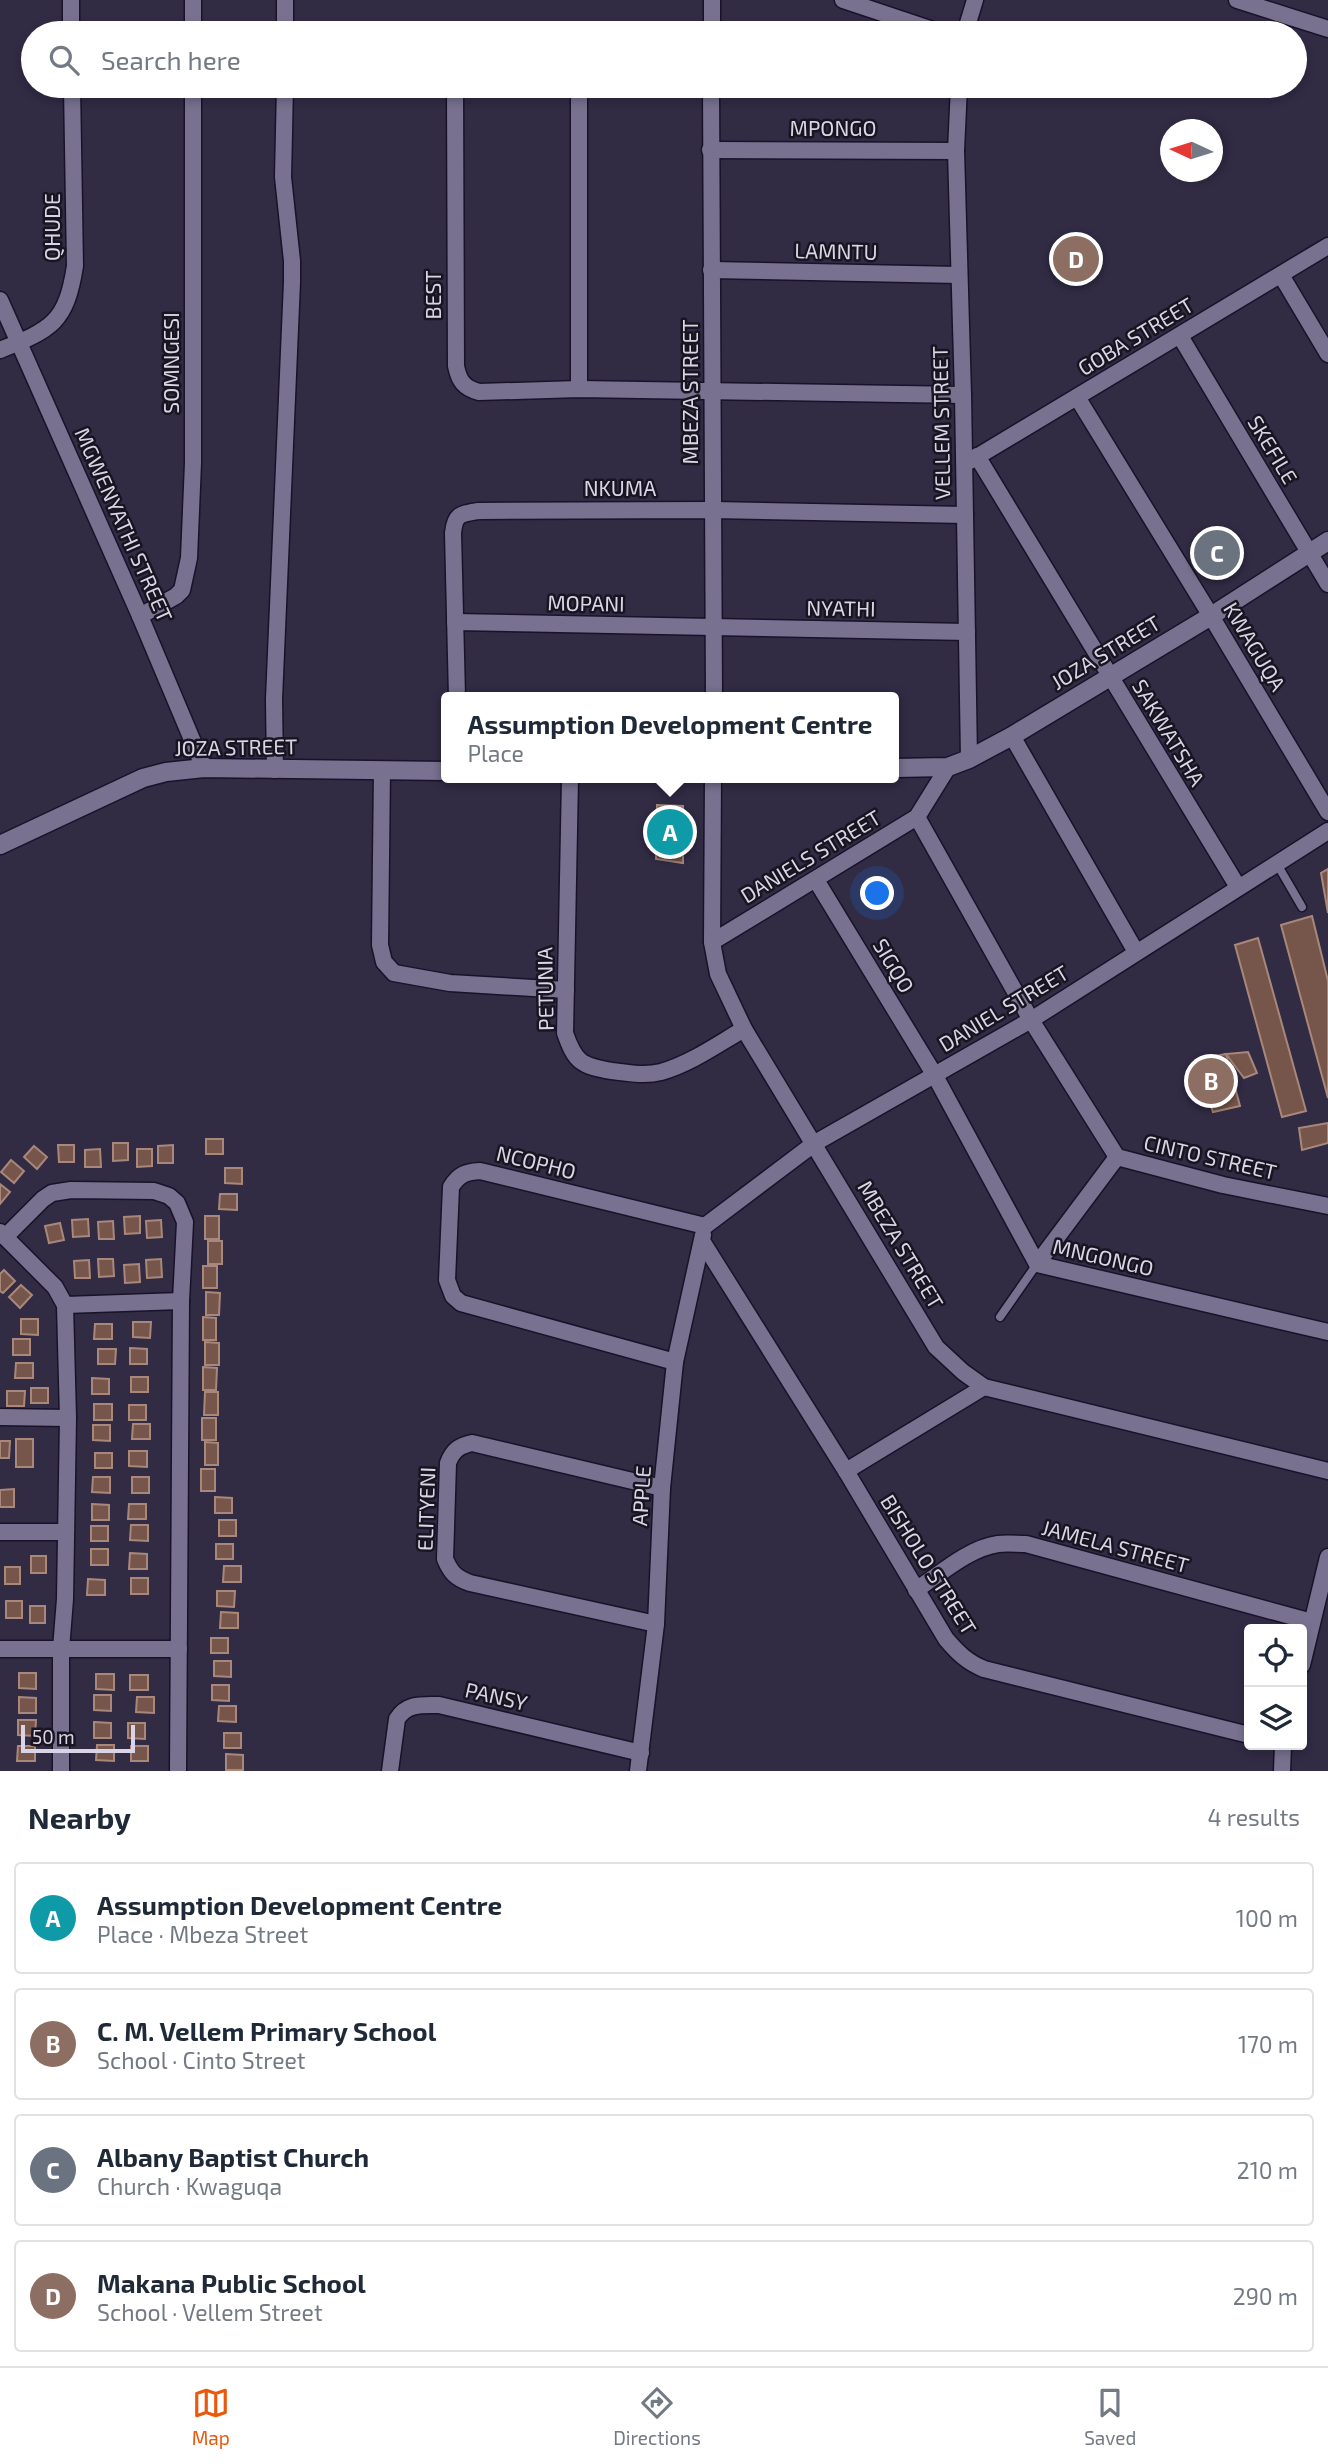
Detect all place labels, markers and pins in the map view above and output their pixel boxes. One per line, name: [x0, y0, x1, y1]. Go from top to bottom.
pin: D: [1053, 233, 1099, 285]
pin: C: [1194, 527, 1240, 579]
pin: A: [647, 806, 693, 858]
pin: B: [1188, 1055, 1234, 1107]

